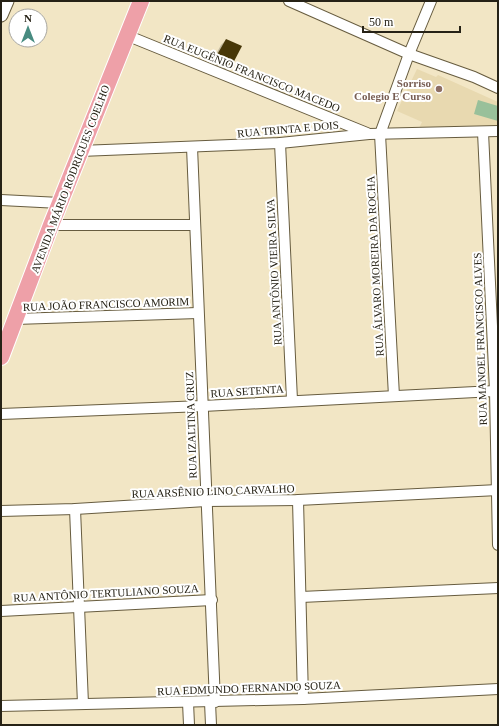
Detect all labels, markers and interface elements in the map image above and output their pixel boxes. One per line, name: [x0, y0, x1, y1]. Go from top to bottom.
north arrow: [8, 8, 48, 48]
scale bar: [363, 8, 460, 34]
text: N: [24, 12, 32, 24]
text: 50 m: [369, 15, 394, 29]
street label: RUA EUGÊNIO FRANCISCO MACEDO: [162, 32, 342, 114]
place label: Sorriso Colegio E Curso: [354, 77, 432, 102]
street label: AVENIDA MÁRIO RODRIGUES COELHO: [28, 83, 112, 275]
marker: Sorriso Colegio E Curso: [434, 84, 444, 94]
street label: RUA TRINTA E DOIS: [237, 119, 339, 139]
street label: RUA ÁLVARO MOREIRA DA ROCHA: [364, 175, 386, 357]
street label: RUA ANTÔNIO VIEIRA SILVA: [264, 198, 284, 346]
street label: RUA MANOEL FRANCISCO ALVES: [471, 252, 489, 426]
street label: RUA JOÃO FRANCISCO AMORIM: [23, 295, 190, 313]
street label: RUA IZALTINA CRUZ: [183, 371, 199, 479]
street label: RUA SETENTA: [210, 382, 284, 400]
street label: RUA ARSÊNIO LINO CARVALHO: [131, 482, 295, 500]
street label: RUA ANTÔNIO TERTULIANO SOUZA: [13, 582, 199, 604]
street label: RUA EDMUNDO FERNANDO SOUZA: [157, 679, 341, 697]

